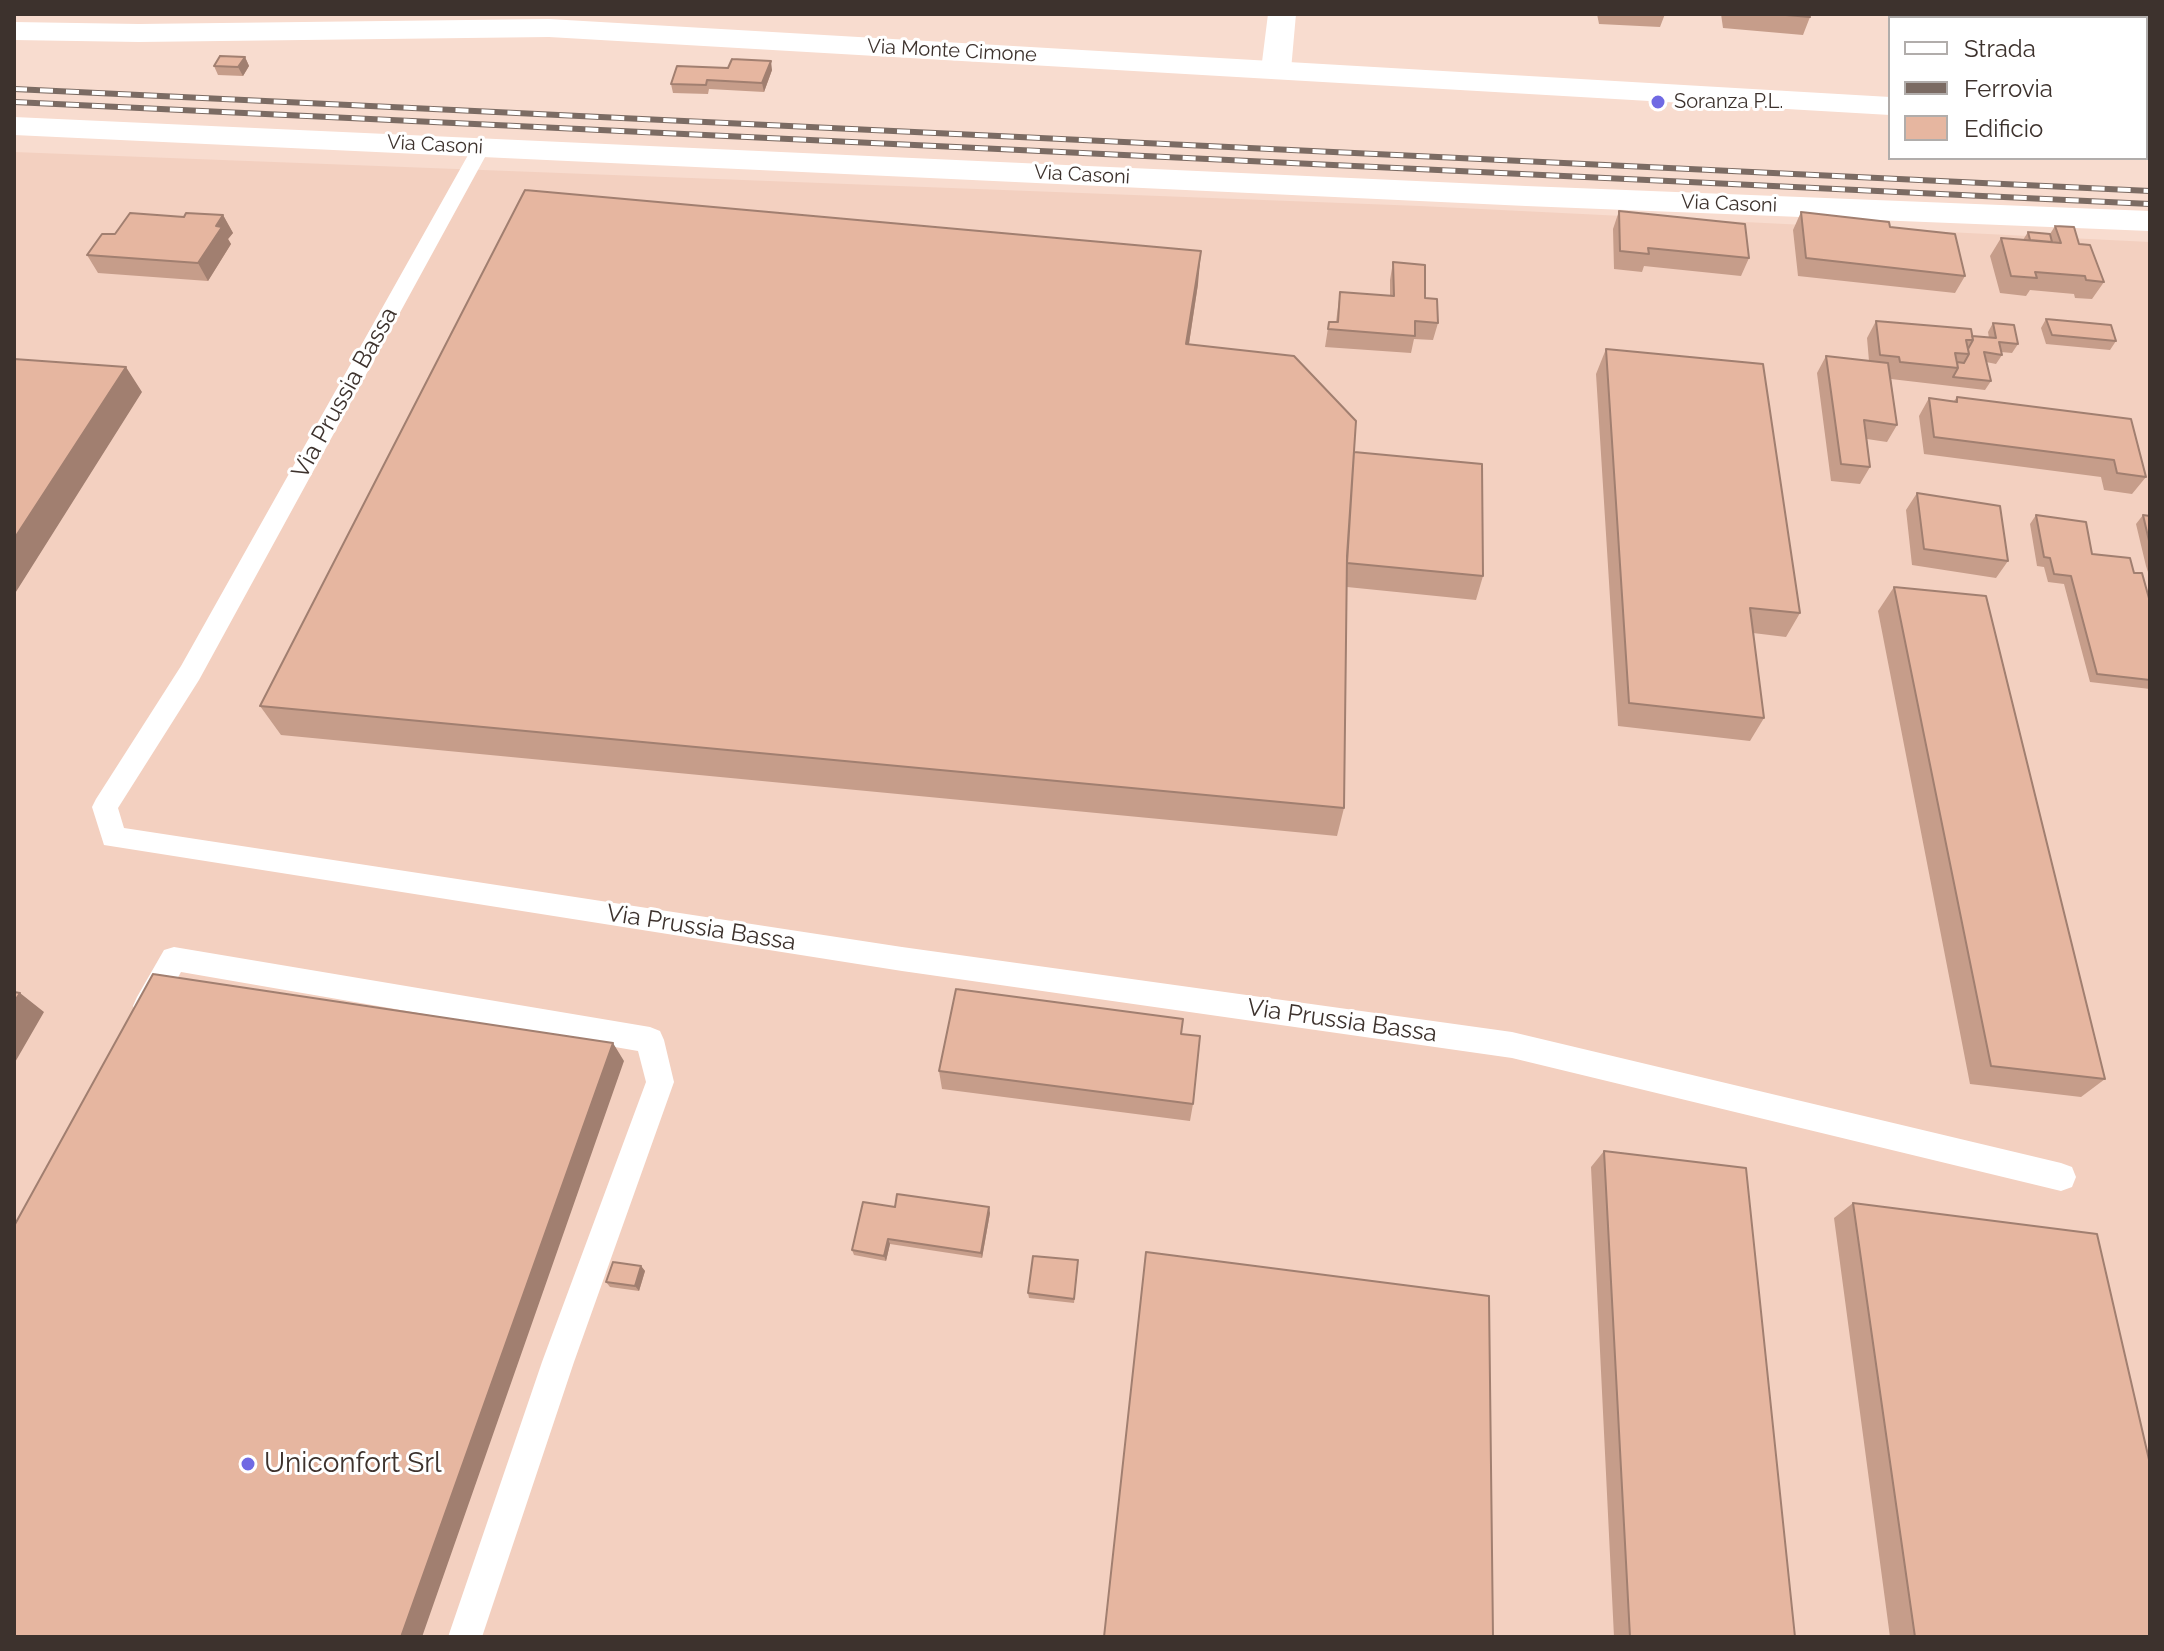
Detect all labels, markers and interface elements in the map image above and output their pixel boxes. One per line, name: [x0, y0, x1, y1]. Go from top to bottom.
legend: [1888, 16, 2148, 160]
text: Strada: [1964, 34, 2036, 63]
street label: Via Monte Cimone: [867, 35, 1037, 67]
text: Ferrovia: [1964, 74, 2053, 103]
place label: Soranza P.L.: [1674, 90, 1783, 114]
marker: Soranza P.L.: [1649, 93, 1667, 111]
text: Edificio: [1964, 114, 2043, 143]
street label: Via Casoni: [386, 131, 484, 159]
street label: Via Casoni: [1033, 161, 1131, 189]
street label: Via Casoni: [1681, 190, 1777, 218]
street label: Via Prussia Bassa: [286, 302, 404, 484]
street label: Via Prussia Bassa: [604, 899, 798, 957]
street label: Via Prussia Bassa: [1245, 993, 1439, 1049]
place label: Uniconfort Srl: [264, 1447, 442, 1481]
marker: Uniconfort Srl: [239, 1455, 257, 1473]

